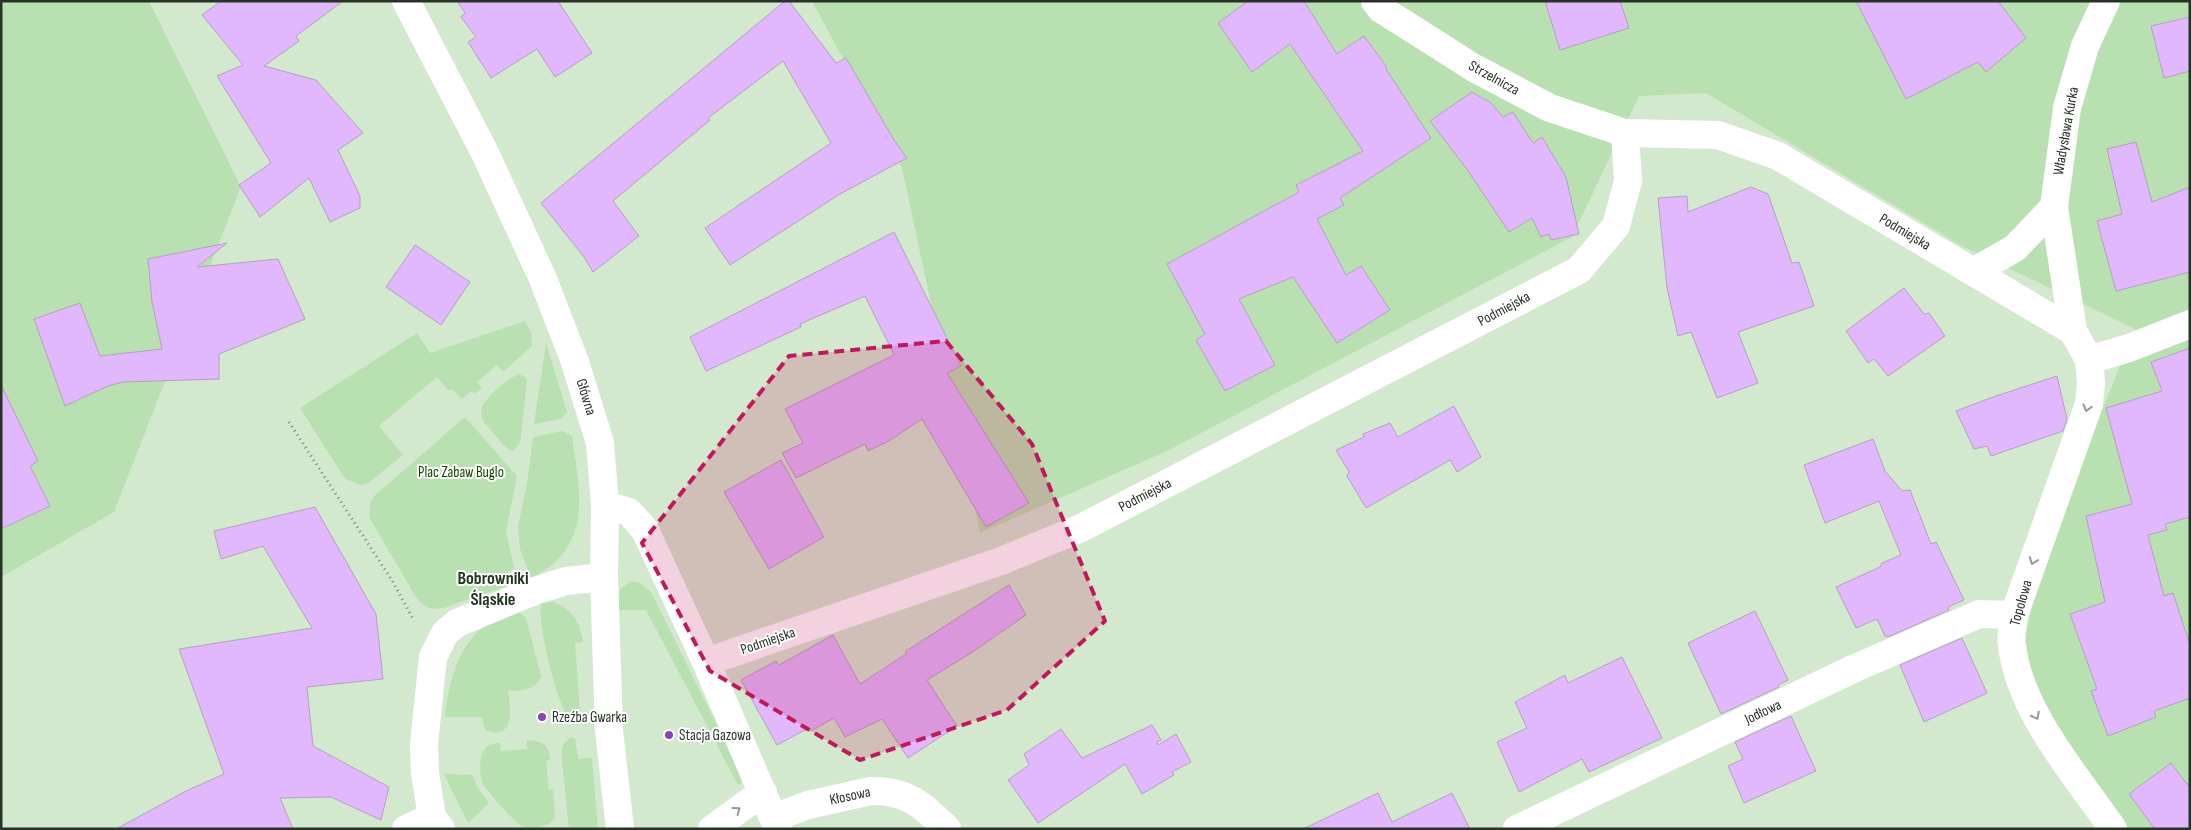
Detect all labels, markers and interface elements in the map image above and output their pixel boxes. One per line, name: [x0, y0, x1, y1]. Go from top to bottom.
street label: Strzelnicza: [1465, 56, 1523, 100]
street label: Władysława Kurka: [2049, 85, 2083, 177]
street label: Podmiejska: [1876, 209, 1934, 255]
street label: Podmiejska: [1474, 287, 1534, 331]
street label: Główna: [571, 376, 601, 418]
one-way arrow: [2083, 403, 2093, 411]
park label: Plac Zabaw Buglo: [418, 463, 504, 482]
street label: Podmiejska: [1115, 474, 1175, 516]
one-way arrow: [2029, 556, 2039, 565]
district label: Bobrowniki Śląskie: [457, 568, 529, 610]
street label: Topolowa: [2005, 578, 2037, 628]
street label: Podmiejska: [738, 623, 798, 659]
street label: Jodłowa: [1741, 695, 1785, 729]
place label: Rzeźba Gwarka: [552, 708, 627, 727]
one-way arrow: [2030, 710, 2040, 719]
marker: Rzeźba Gwarka: [536, 711, 548, 723]
place label: Stacja Gazowa: [679, 726, 751, 745]
marker: Stacja Gazowa: [663, 729, 675, 741]
street label: Kłosowa: [828, 782, 872, 810]
one-way arrow: [731, 807, 741, 816]

